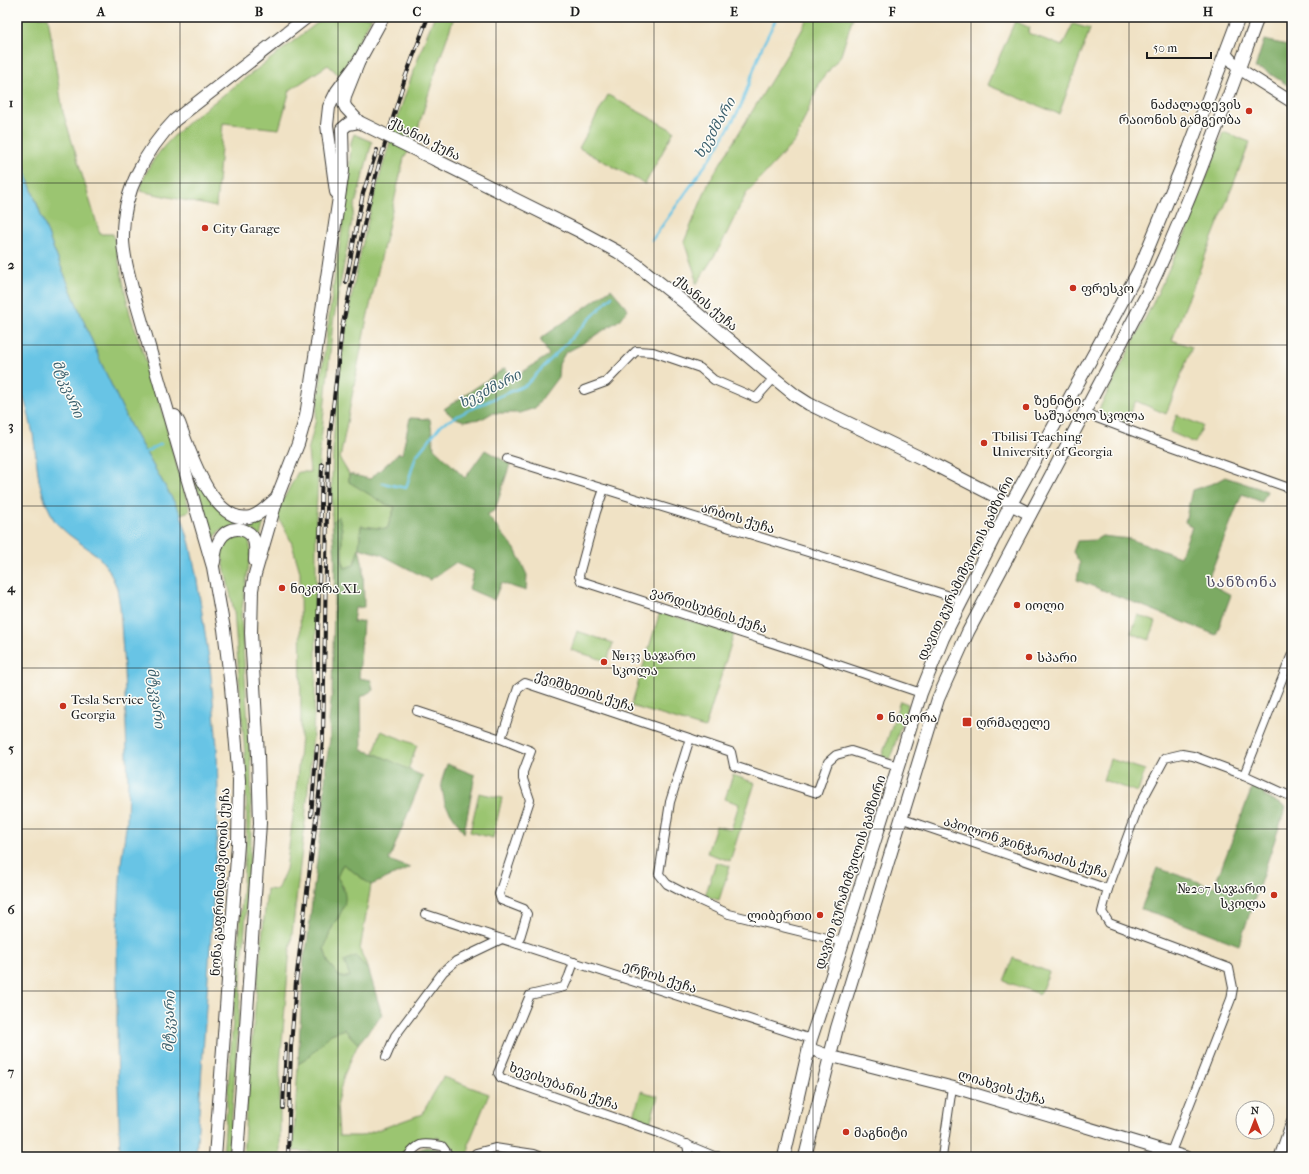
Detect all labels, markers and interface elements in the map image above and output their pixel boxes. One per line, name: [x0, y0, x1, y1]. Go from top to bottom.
text: A: [96, 4, 106, 19]
text: B: [255, 4, 264, 19]
text: C: [413, 4, 422, 19]
text: D: [570, 4, 580, 19]
text: E: [730, 4, 738, 19]
text: F: [888, 4, 896, 19]
text: G: [1045, 4, 1055, 19]
text: H: [1203, 4, 1214, 19]
scale bar: [1147, 34, 1211, 60]
text: 50 m: [1153, 41, 1177, 55]
water label: ხევძმარი: [691, 94, 740, 161]
text: 1: [9, 95, 14, 110]
place label: ნაძალადევის რაიონის გამგეობა: [1119, 97, 1241, 127]
marker: ნაძალადევის რაიონის გამგეობა: [1244, 106, 1254, 116]
street label: ქსანის ქუჩა: [387, 115, 463, 163]
place label: City Garage: [213, 221, 280, 236]
marker: City Garage: [200, 223, 210, 233]
text: 2: [8, 257, 15, 272]
street label: ქსანის ქუჩა: [671, 272, 741, 334]
place label: ფრესკო: [1081, 281, 1134, 296]
marker: ფრესკო: [1068, 283, 1078, 293]
water label: მტკვარი: [49, 358, 88, 421]
water label: ხევძმარი: [456, 366, 525, 412]
place label: ზენიტი, საშუალო სკოლა: [1034, 393, 1145, 423]
marker: ზენიტი, საშუალო სკოლა: [1021, 402, 1031, 412]
text: 3: [8, 418, 14, 434]
place label: Tbilisi Teaching University of Georgia: [992, 429, 1113, 459]
marker: Tbilisi Teaching University of Georgia: [979, 438, 989, 448]
street label: დავით გურამიშვილის გამზირი: [914, 473, 1016, 663]
street label: არბოს ქუჩა: [699, 500, 777, 536]
district label: სანზონა: [1206, 573, 1278, 591]
text: 4: [6, 580, 16, 596]
place label: ნიკორა XL: [290, 581, 360, 596]
marker: ნიკორა XL: [277, 583, 287, 593]
street label: ვარდისუბნის ქუჩა: [649, 584, 769, 636]
place label: იოლი: [1025, 598, 1064, 613]
marker: იოლი: [1012, 600, 1022, 610]
place label: №133 საჯარო სკოლა: [612, 648, 696, 678]
place label: სპარი: [1037, 650, 1077, 665]
marker: სპარი: [1024, 652, 1034, 662]
marker: №133 საჯარო სკოლა: [599, 657, 609, 667]
water label: მტკვარი: [144, 667, 168, 730]
street label: ქვიშხეთის ქუჩა: [533, 668, 637, 714]
place label: Tesla Service Georgia: [71, 692, 144, 722]
marker: Tesla Service Georgia: [58, 701, 68, 711]
place label: ნიკორა: [888, 710, 937, 725]
marker: ნიკორა: [875, 712, 885, 722]
place label: ღრმაღელე: [976, 715, 1050, 730]
marker: ღრმაღელე: [961, 716, 973, 728]
text: 5: [8, 741, 14, 756]
street label: დავით გურამიშვილის გამზირი: [811, 773, 889, 971]
street label: ნონა გაფრინდაშვილის ქუჩა: [208, 787, 232, 977]
street label: აპოლონ ჯინჭარაძის ქუჩა: [942, 813, 1110, 881]
place label: №207 საჯარო სკოლა: [1177, 881, 1266, 911]
marker: №207 საჯარო სკოლა: [1269, 890, 1279, 900]
text: 6: [7, 902, 15, 917]
place label: ლიბერთი: [747, 908, 812, 923]
marker: ლიბერთი: [815, 910, 825, 920]
street label: ერწოს ქუჩა: [621, 958, 699, 996]
water label: მტკვარი: [159, 990, 179, 1053]
street label: ხევისუბანის ქუჩა: [507, 1059, 621, 1113]
text: 7: [7, 1064, 15, 1079]
street label: ლიახვის ქუჩა: [956, 1067, 1048, 1107]
north arrow: [1235, 1100, 1275, 1140]
text: N: [1251, 1104, 1260, 1117]
place label: მაგნიტი: [854, 1125, 908, 1140]
marker: მაგნიტი: [841, 1127, 851, 1137]

